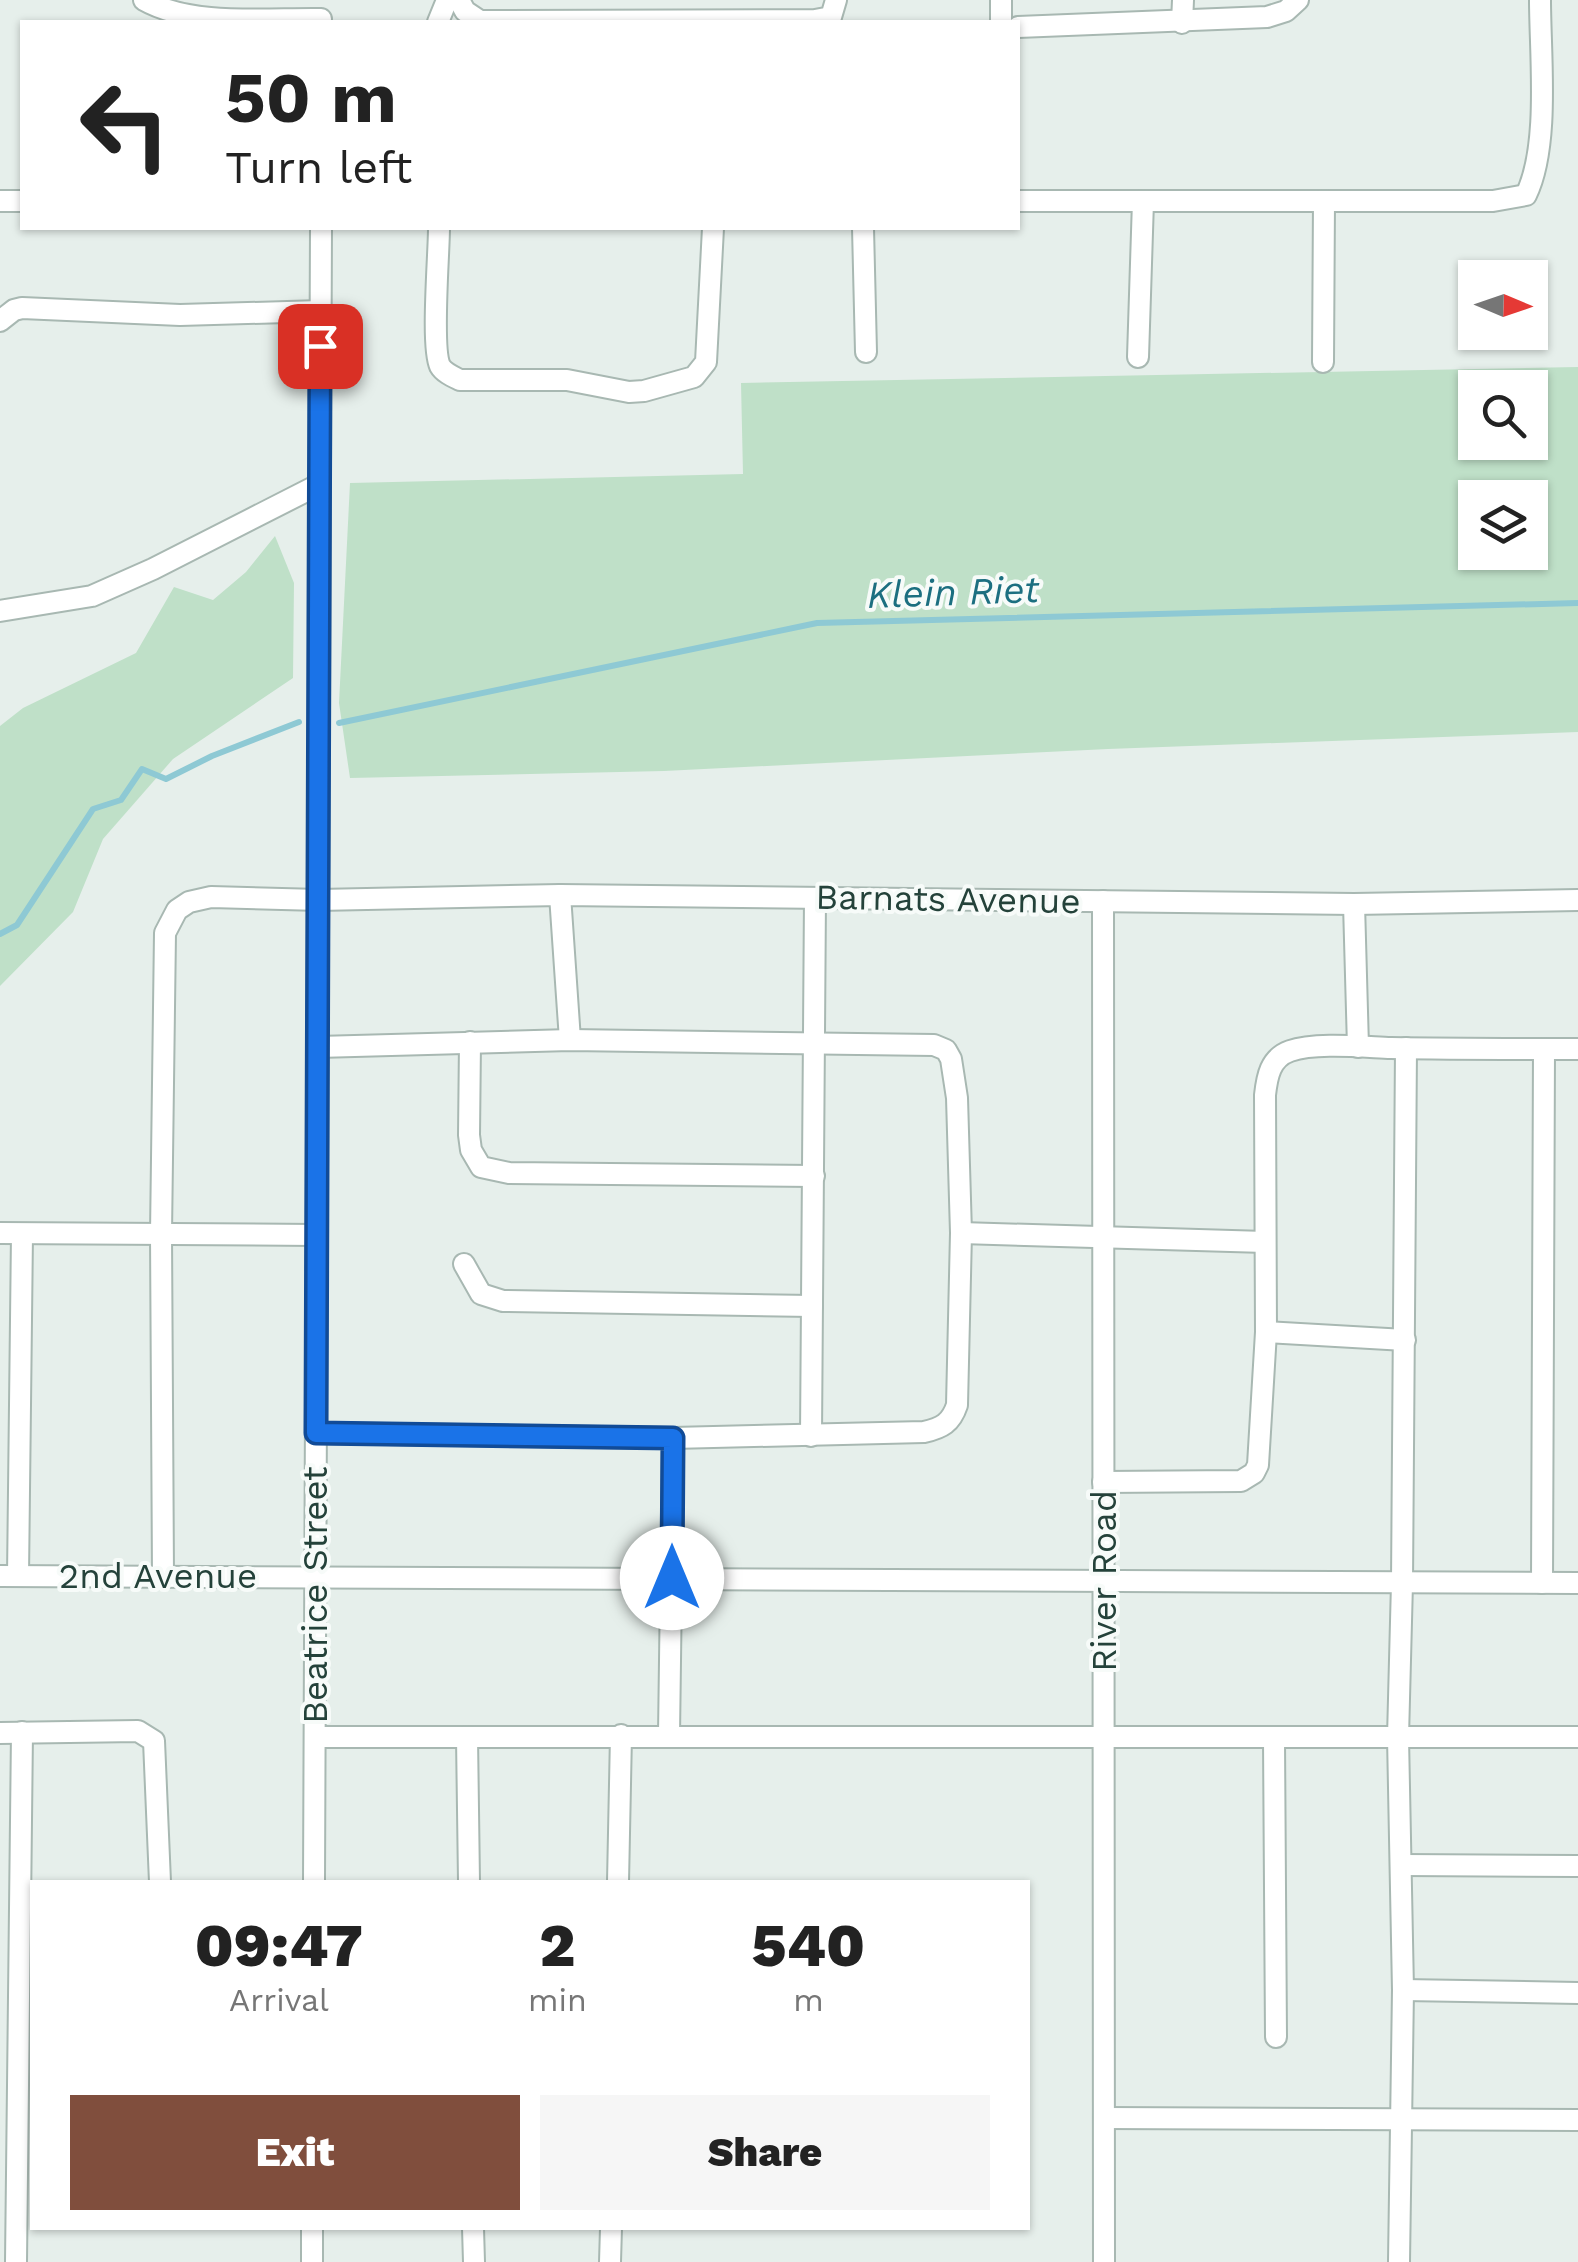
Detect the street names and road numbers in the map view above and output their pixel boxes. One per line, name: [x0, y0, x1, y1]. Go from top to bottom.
street label: Barnats Avenue: [815, 876, 1081, 922]
street label: Beatrice Street: [294, 1466, 336, 1724]
street label: River Road: [1083, 1490, 1125, 1672]
street label: 2nd Avenue: [59, 1555, 257, 1597]

